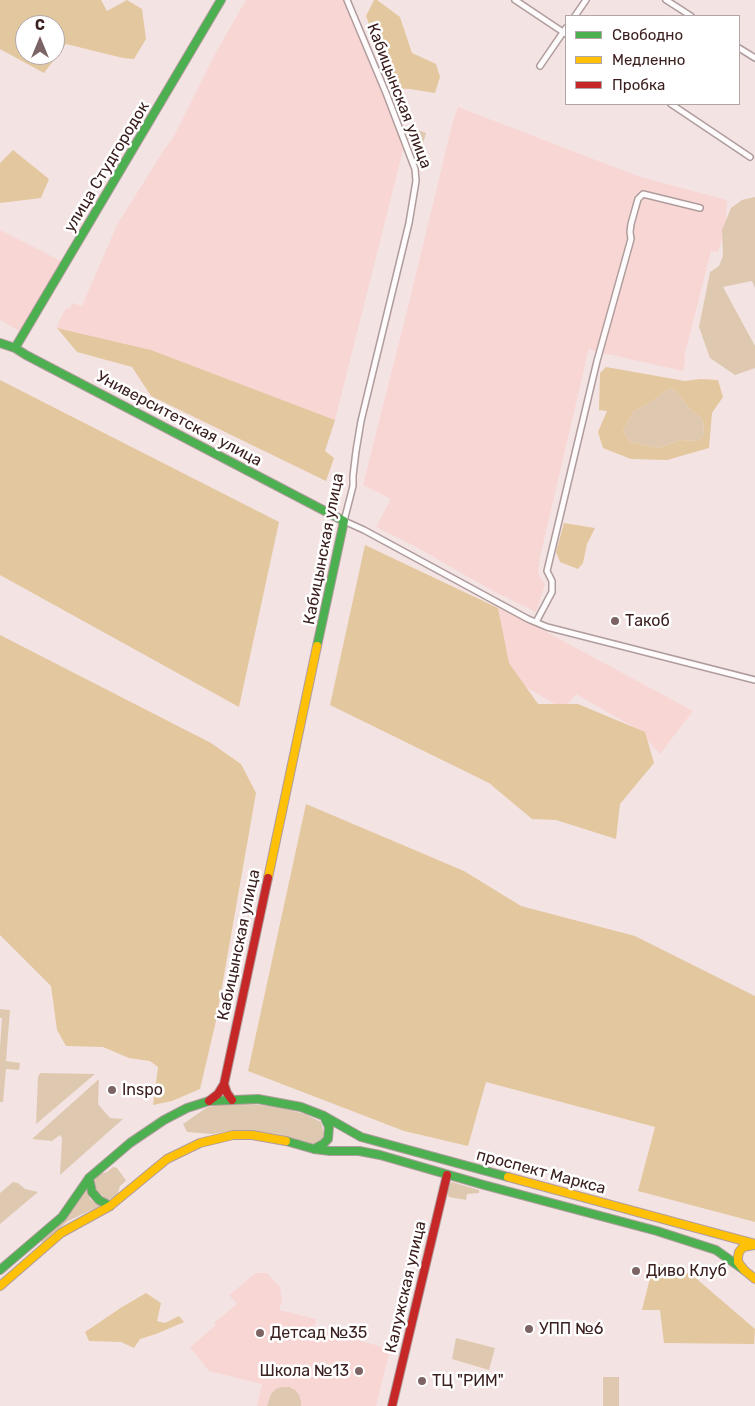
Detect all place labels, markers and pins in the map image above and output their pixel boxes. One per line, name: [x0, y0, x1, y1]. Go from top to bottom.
place label: Такоб: [625, 611, 670, 631]
marker: Такоб: [609, 615, 621, 627]
place label: Inspo: [122, 1080, 163, 1100]
marker: Inspo: [106, 1084, 118, 1096]
place label: Диво Клуб: [646, 1261, 727, 1281]
marker: Диво Клуб: [630, 1265, 642, 1277]
place label: УПП №6: [539, 1319, 603, 1339]
place label: Детсад №35: [270, 1323, 367, 1343]
marker: УПП №6: [523, 1323, 535, 1335]
marker: Детсад №35: [254, 1327, 266, 1339]
place label: Школа №13: [259, 1361, 349, 1381]
marker: Школа №13: [353, 1365, 365, 1377]
place label: ТЦ "РИМ": [432, 1371, 504, 1391]
marker: ТЦ "РИМ": [416, 1375, 428, 1387]

